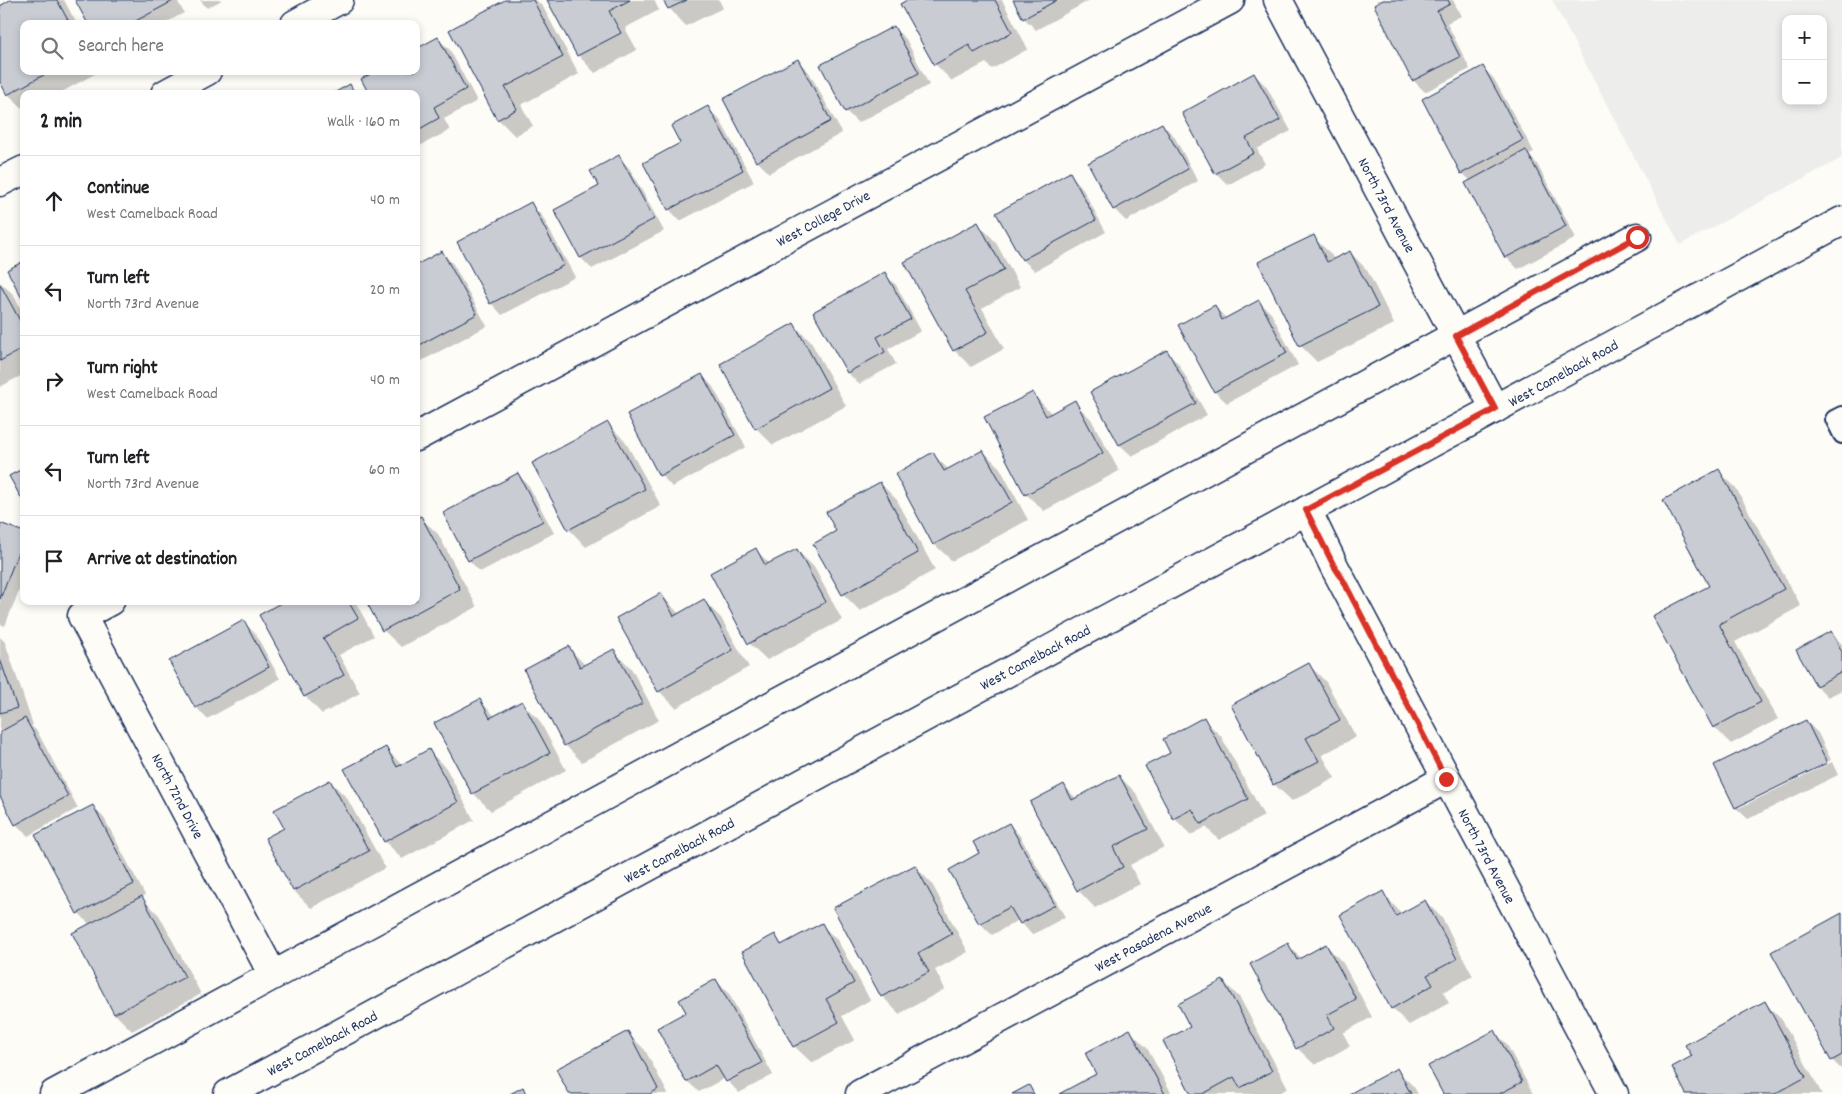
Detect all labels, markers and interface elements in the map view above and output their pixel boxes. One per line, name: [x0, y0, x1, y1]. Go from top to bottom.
map controls: [1782, 15, 1827, 105]
button: +: [1782, 15, 1827, 60]
search box: [20, 20, 420, 75]
icon: search: [38, 34, 66, 62]
text: Search here: [78, 34, 164, 61]
button: −: [1782, 60, 1827, 105]
text: 2 min: [40, 108, 82, 138]
text: Walk · 160 m: [327, 111, 400, 134]
street label: North 73rd Avenue: [1351, 154, 1420, 258]
text: Continue: [87, 176, 149, 203]
street label: West College Drive: [773, 185, 875, 254]
icon: ahead: [40, 187, 68, 215]
text: 40 m: [370, 189, 400, 212]
text: West Camelback Road: [87, 203, 218, 226]
route start: [1626, 226, 1649, 249]
text: Turn left: [87, 266, 150, 293]
icon: left: [40, 277, 68, 305]
text: 20 m: [370, 279, 400, 302]
text: North 73rd Avenue: [87, 293, 199, 316]
street label: West Camelback Road: [1505, 335, 1623, 414]
text: Turn right: [87, 356, 158, 383]
icon: right: [40, 367, 68, 395]
text: 40 m: [370, 369, 400, 392]
text: West Camelback Road: [87, 383, 218, 406]
text: Turn left: [87, 446, 150, 473]
icon: left: [40, 457, 68, 485]
text: 60 m: [369, 459, 400, 482]
text: North 73rd Avenue: [87, 473, 199, 496]
icon: arrive: [40, 547, 68, 575]
text: Arrive at destination: [87, 547, 237, 574]
street label: West Camelback Road: [977, 620, 1095, 697]
street label: North 72nd Drive: [144, 750, 208, 844]
route end: [1435, 768, 1458, 791]
street label: North 73rd Avenue: [1451, 805, 1520, 909]
street label: West Camelback Road: [621, 813, 739, 890]
street label: West Pasadena Avenue: [1091, 898, 1217, 979]
street label: West Camelback Road: [264, 1006, 382, 1083]

